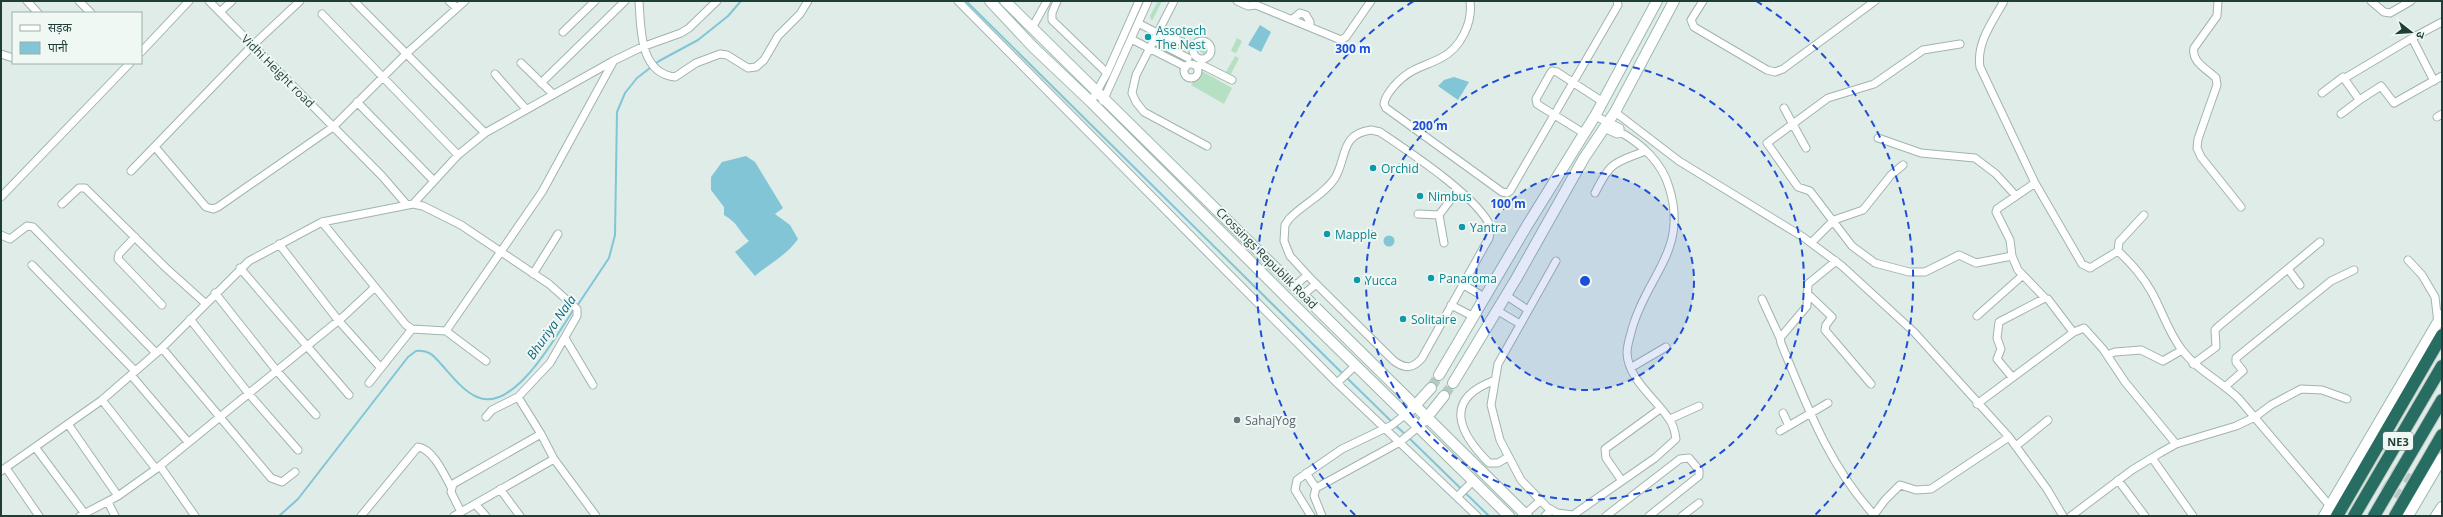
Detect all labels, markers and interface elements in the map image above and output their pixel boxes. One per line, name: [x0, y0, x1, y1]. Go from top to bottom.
legend: [12, 12, 142, 64]
north arrow: [2391, 12, 2431, 52]
text: सड़क: [48, 19, 73, 36]
place label: Assotech The Nest: [1156, 22, 1206, 53]
text: उ: [2413, 30, 2429, 41]
street label: Vidhi Height road: [238, 31, 318, 111]
marker: Assotech The Nest: [1143, 32, 1153, 42]
text: पानी: [48, 39, 69, 56]
text: 300 m: [1335, 40, 1371, 57]
text: 200 m: [1412, 117, 1448, 134]
place label: Orchid: [1381, 160, 1419, 177]
marker: Orchid: [1368, 163, 1378, 173]
place label: Nimbus: [1428, 188, 1472, 205]
marker: Nimbus: [1415, 191, 1425, 201]
text: 100 m: [1490, 195, 1526, 212]
street label: Crossings Republik Road: [1212, 203, 1322, 313]
place label: Yantra: [1470, 219, 1507, 236]
marker: Yantra: [1457, 222, 1467, 232]
place label: Mapple: [1335, 226, 1377, 243]
marker: Mapple: [1322, 229, 1332, 239]
place label: Panaroma: [1439, 270, 1497, 287]
place label: Yucca: [1365, 272, 1397, 289]
marker: Panaroma: [1426, 273, 1436, 283]
centre of rings: [1578, 274, 1592, 288]
marker: Yucca: [1352, 275, 1362, 285]
water label: Bhuriya Nala: [522, 291, 580, 363]
place label: Solitaire: [1411, 311, 1457, 328]
marker: Solitaire: [1398, 314, 1408, 324]
place label: SahajYog: [1245, 412, 1296, 429]
marker: SahajYog: [1232, 415, 1242, 425]
road number: NE3: [2383, 432, 2413, 450]

